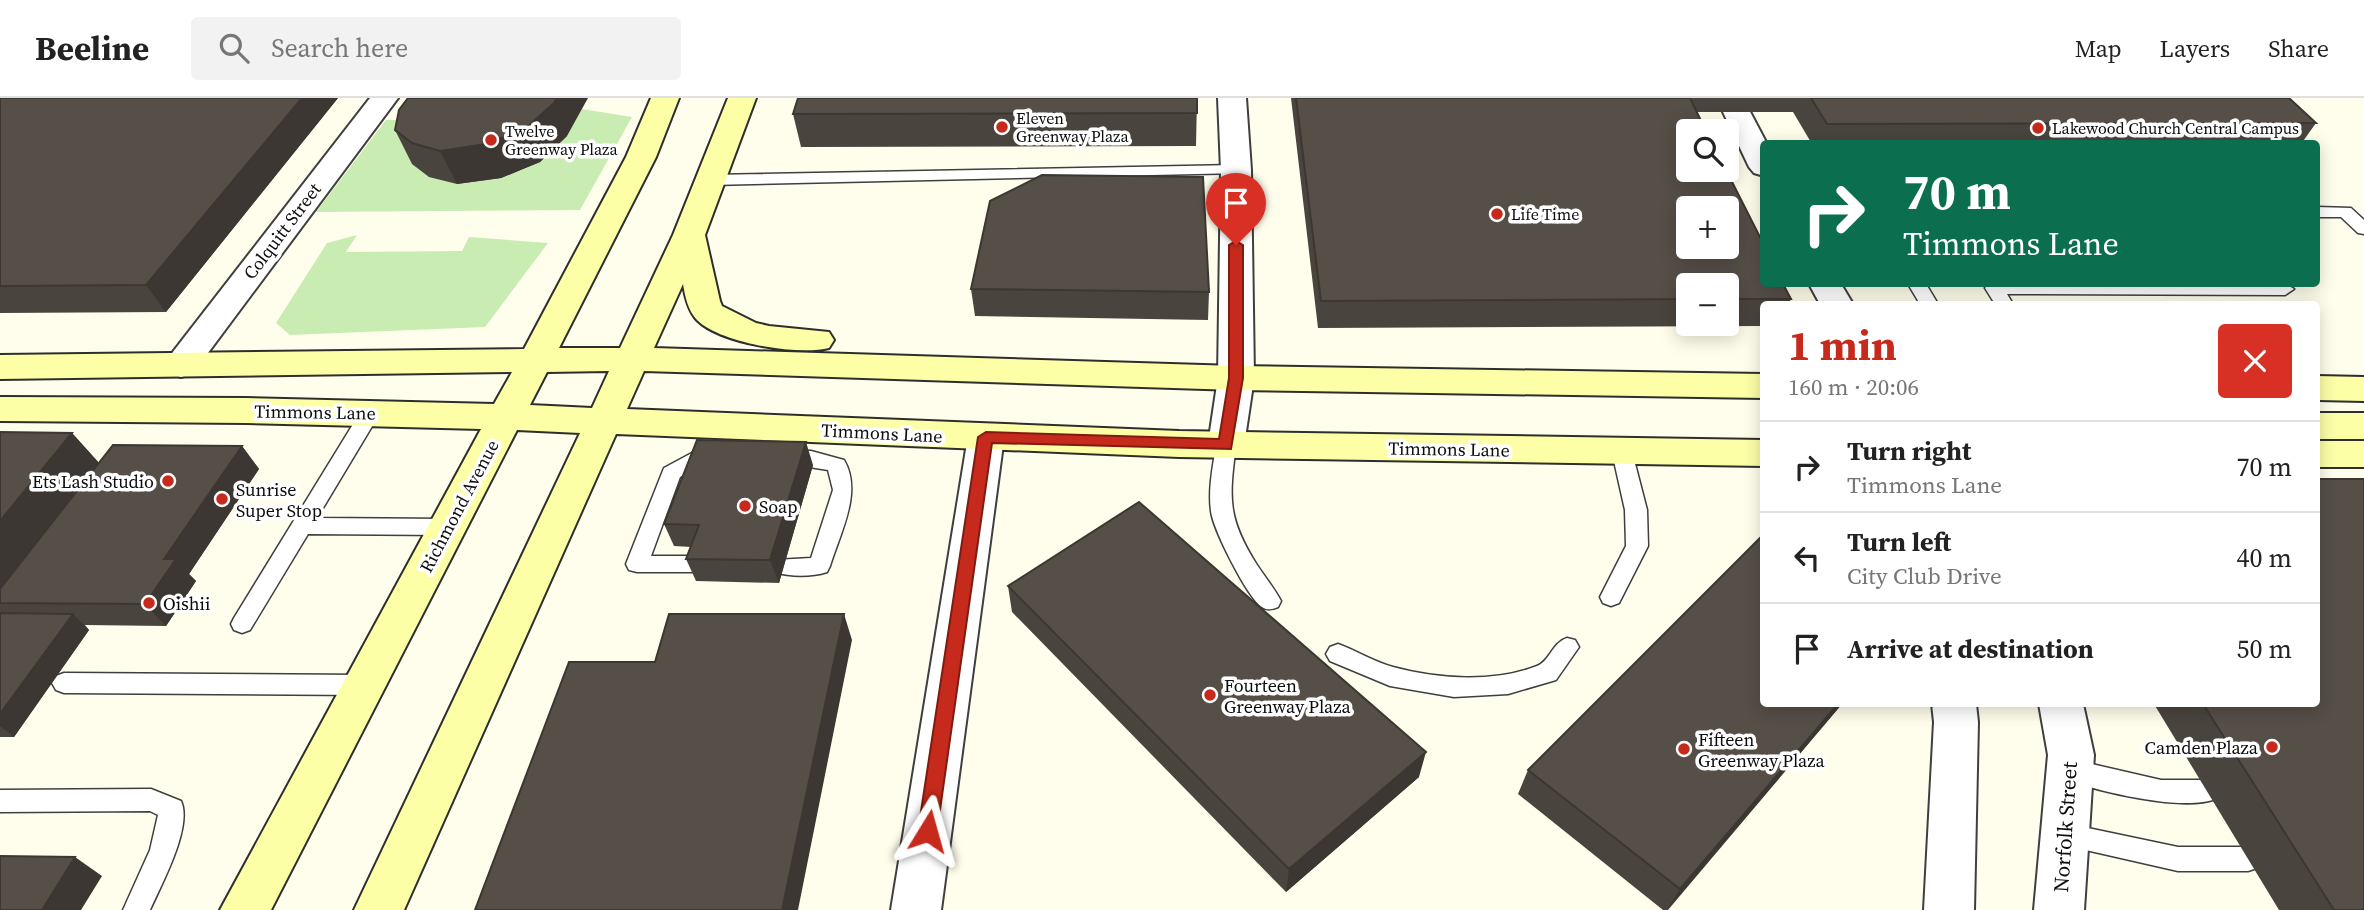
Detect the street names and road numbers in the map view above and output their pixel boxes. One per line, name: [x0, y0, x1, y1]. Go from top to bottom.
street label: Colquitt Street: [237, 177, 327, 284]
street label: Timmons Lane: [254, 398, 376, 426]
street label: Timmons Lane: [821, 417, 943, 449]
street label: Richmond Avenue: [413, 435, 505, 577]
street label: Timmons Lane: [1388, 435, 1510, 463]
street label: Norfolk Street: [2046, 761, 2084, 893]

